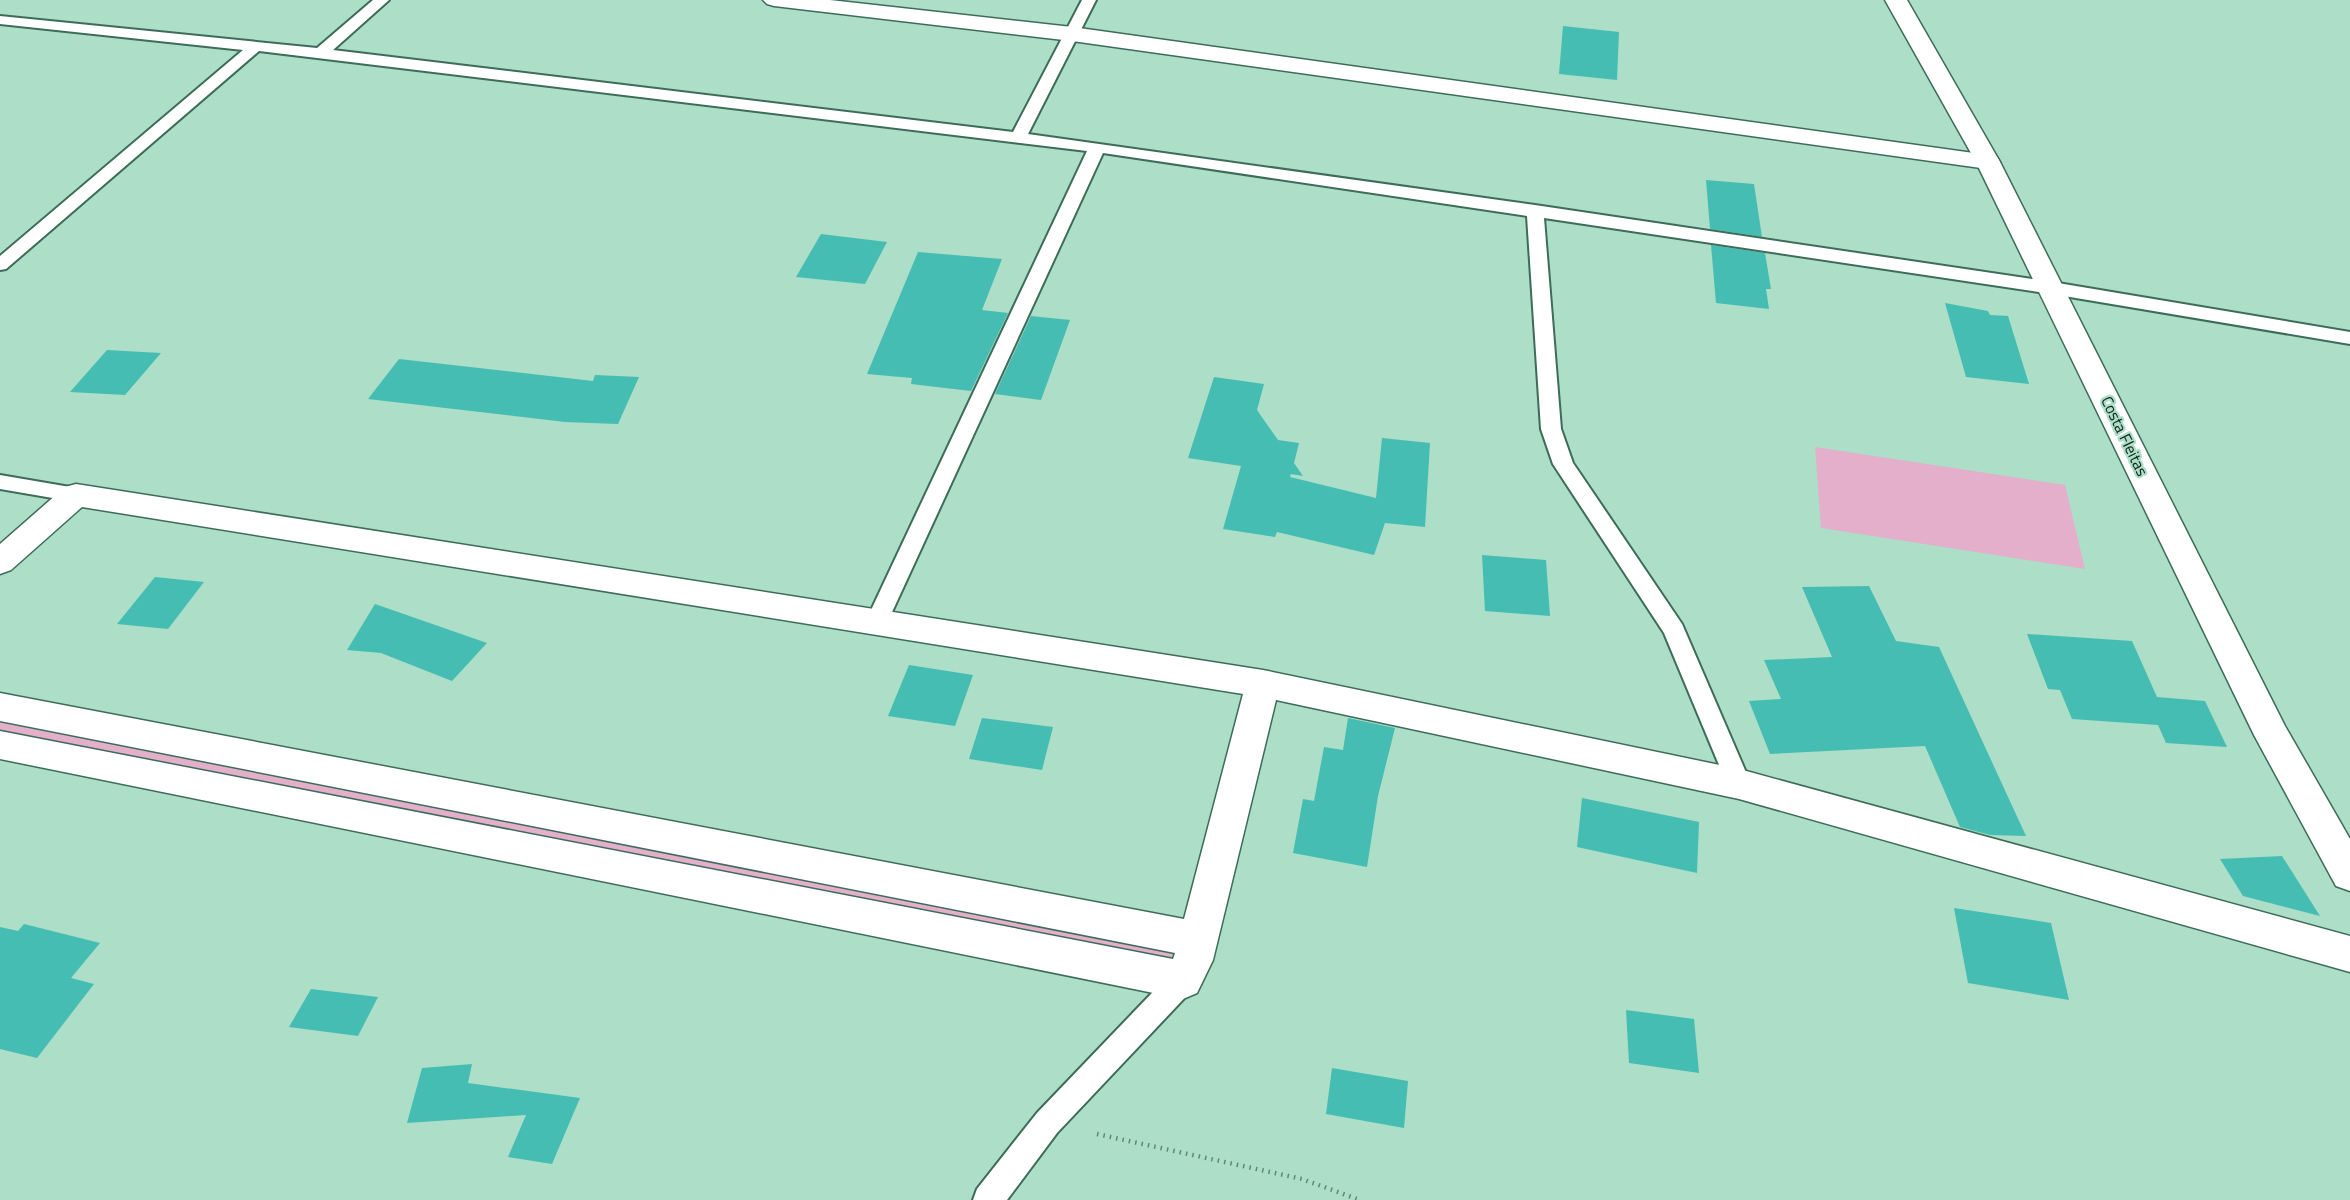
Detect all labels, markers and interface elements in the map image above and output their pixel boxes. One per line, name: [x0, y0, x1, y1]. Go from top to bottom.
street label: Costa Fleitas: [2095, 392, 2155, 480]

